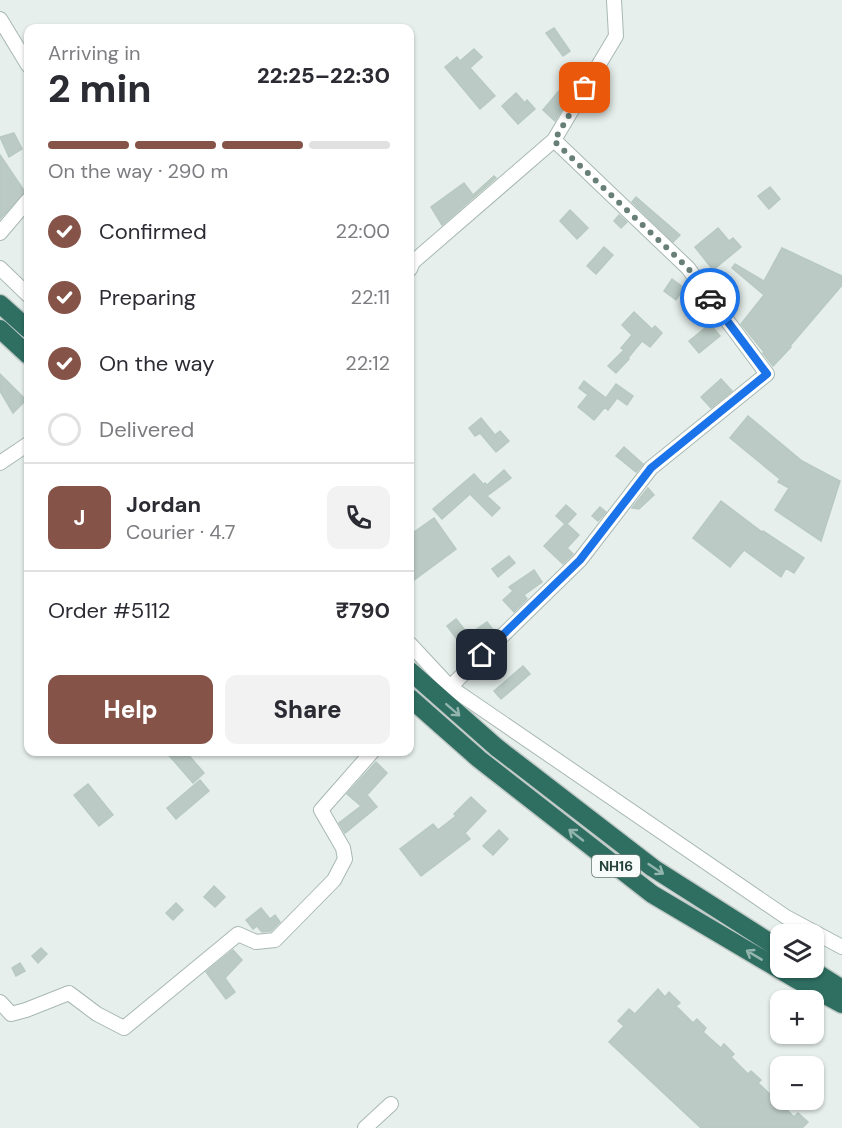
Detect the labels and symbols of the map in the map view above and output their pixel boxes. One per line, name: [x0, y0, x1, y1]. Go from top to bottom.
pin: [559, 62, 610, 113]
courier: [680, 268, 740, 328]
pin: [456, 629, 507, 680]
one-way arrow: [445, 702, 461, 716]
one-way arrow: [568, 828, 584, 841]
road number: NH16: [592, 855, 640, 877]
one-way arrow: [647, 863, 664, 875]
one-way arrow: [746, 949, 763, 961]

